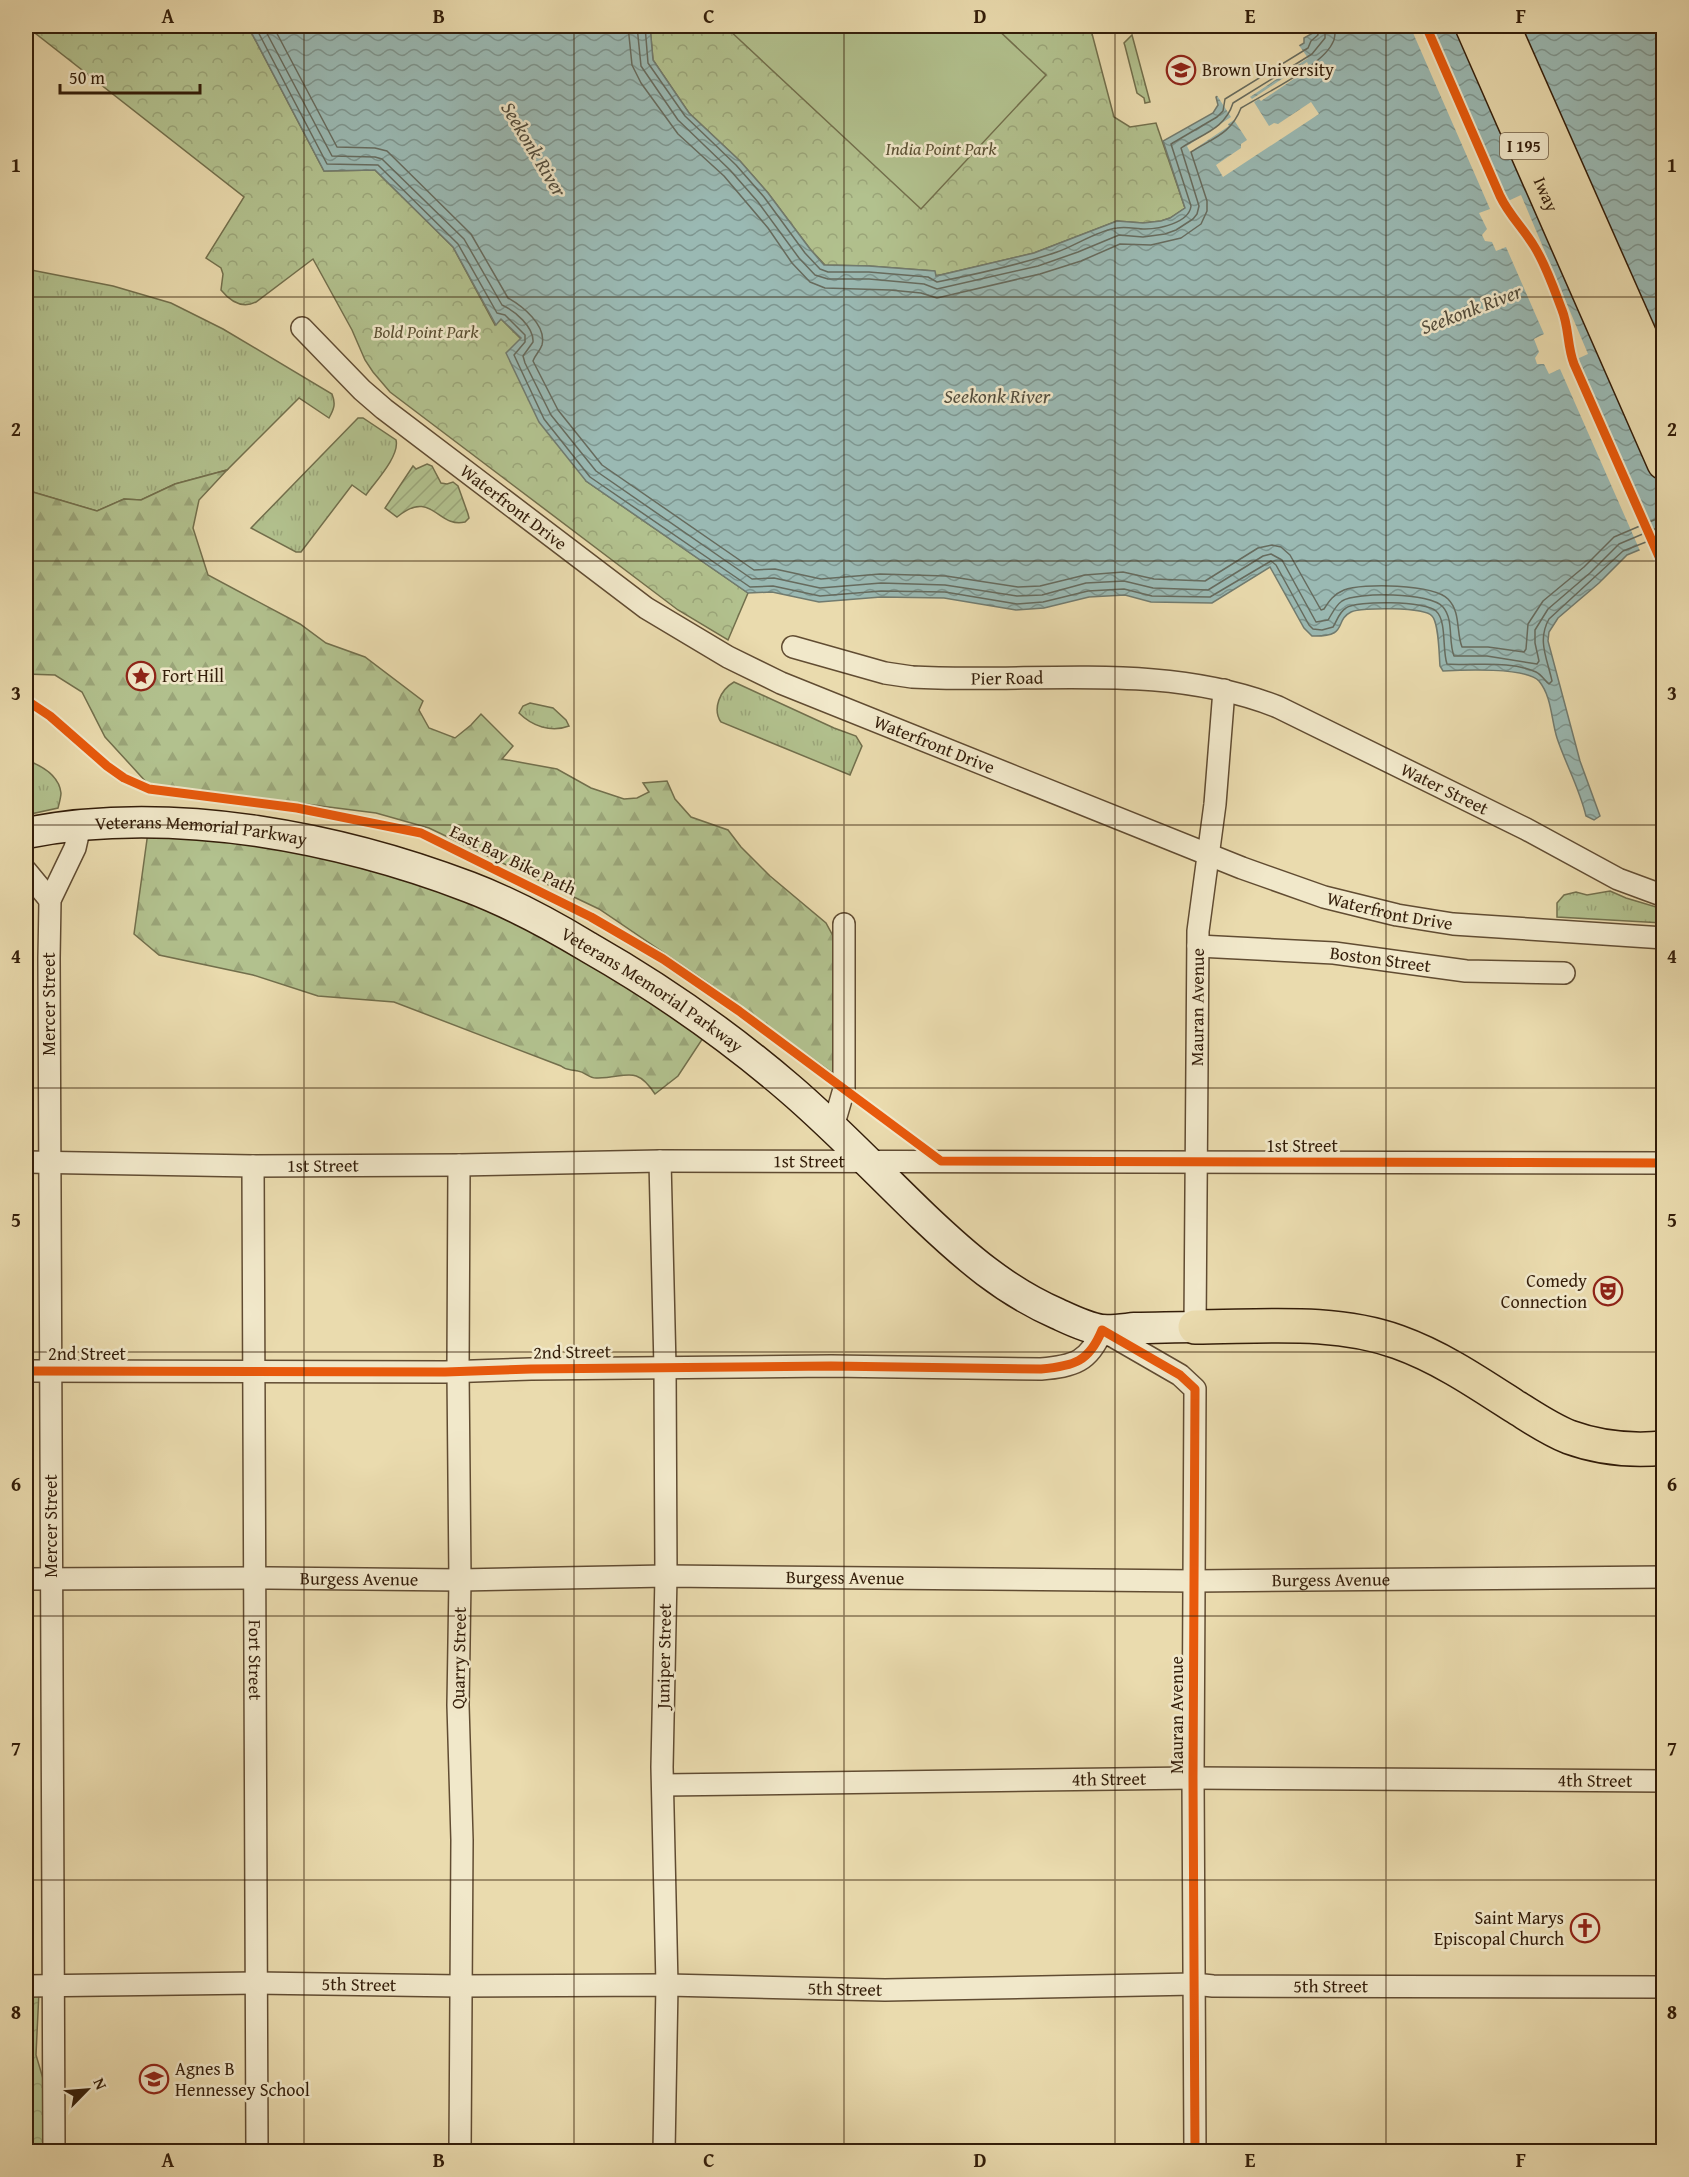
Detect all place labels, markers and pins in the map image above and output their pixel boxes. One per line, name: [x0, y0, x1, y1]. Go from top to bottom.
school or university icon: Brown University: [1165, 54, 1197, 86]
place label: Brown University: [1202, 56, 1334, 83]
place icon: Fort Hill: [125, 660, 157, 692]
place label: Fort Hill: [162, 662, 224, 689]
place label: Comedy Connection: [1501, 1267, 1587, 1315]
theatre icon: Comedy Connection: [1592, 1275, 1624, 1307]
place label: Saint Marys Episcopal Church: [1434, 1904, 1564, 1952]
church icon: Saint Marys Episcopal Church: [1569, 1912, 1601, 1944]
place label: Agnes B Hennessey School: [175, 2055, 310, 2103]
school or university icon: Agnes B Hennessey School: [138, 2063, 170, 2095]

